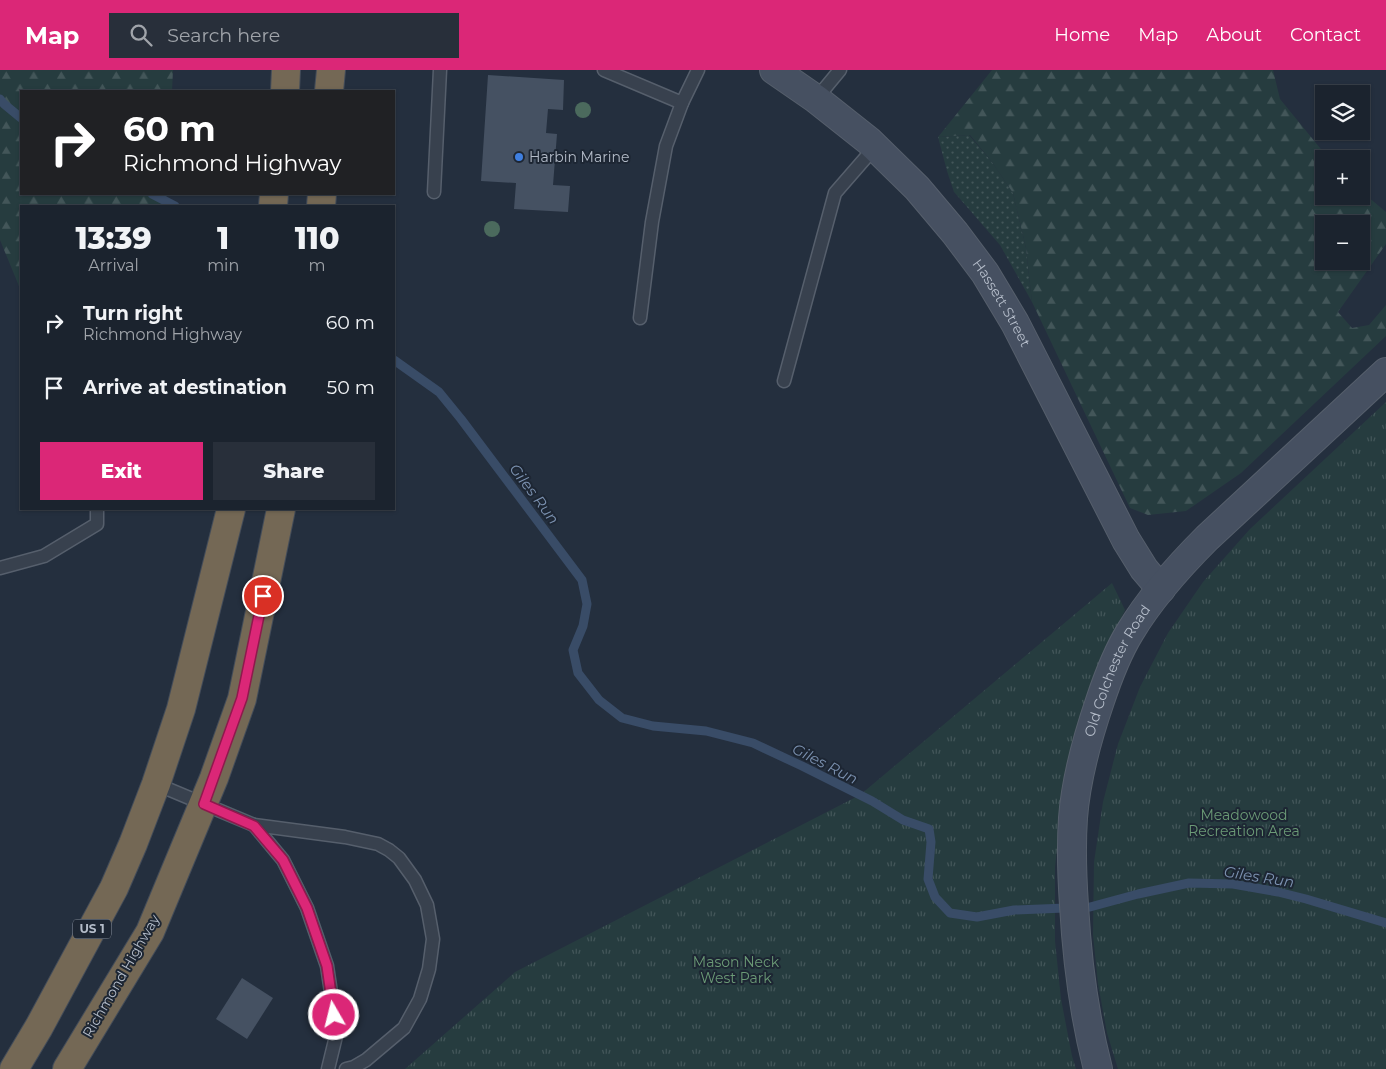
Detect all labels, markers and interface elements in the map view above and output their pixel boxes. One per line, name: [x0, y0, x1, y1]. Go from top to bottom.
search box: [109, 13, 459, 58]
text: Map: [25, 21, 79, 50]
icon: search: [127, 21, 155, 49]
text: Search here: [167, 24, 280, 47]
text: Home: [1054, 24, 1110, 46]
text: Map: [1138, 24, 1178, 46]
text: About: [1206, 24, 1262, 46]
text: Contact: [1290, 24, 1361, 46]
map controls: [1315, 85, 1370, 270]
button: layers: [1315, 85, 1370, 140]
text: 60 m: [123, 107, 216, 150]
icon: right: [40, 110, 105, 175]
place label: Harbin Marine: [529, 148, 629, 166]
text: Richmond Highway: [123, 150, 342, 177]
button: +: [1315, 150, 1370, 205]
marker: Harbin Marine: [513, 151, 525, 163]
button: −: [1315, 215, 1370, 270]
text: 13:39: [75, 220, 152, 257]
text: 1: [217, 220, 229, 257]
text: 110: [295, 220, 340, 257]
street label: Hassett Street: [969, 255, 1035, 350]
text: Arrival: [88, 256, 139, 275]
text: min: [207, 256, 239, 275]
text: m: [309, 256, 326, 275]
text: Turn right: [83, 302, 183, 325]
icon: right: [40, 309, 68, 337]
text: 60 m: [326, 311, 375, 334]
text: Richmond Highway: [83, 325, 242, 344]
icon: arrive: [40, 374, 68, 402]
text: Arrive at destination: [83, 376, 287, 399]
text: 50 m: [327, 376, 375, 399]
button: Exit: [40, 442, 203, 500]
button: Share: [213, 442, 375, 500]
water label: Giles Run: [505, 460, 563, 528]
pin: [242, 575, 284, 617]
icon: arrive: [249, 582, 277, 610]
street label: Old Colchester Road: [1080, 601, 1154, 739]
water label: Giles Run: [789, 739, 861, 788]
park label: Meadowood Recreation Area: [1188, 806, 1300, 840]
water label: Giles Run: [1223, 862, 1296, 891]
street label: Richmond Highway: [78, 911, 164, 1041]
road number: US 1: [73, 920, 111, 939]
park label: Mason Neck West Park: [693, 953, 780, 987]
position arrow: [307, 988, 359, 1040]

